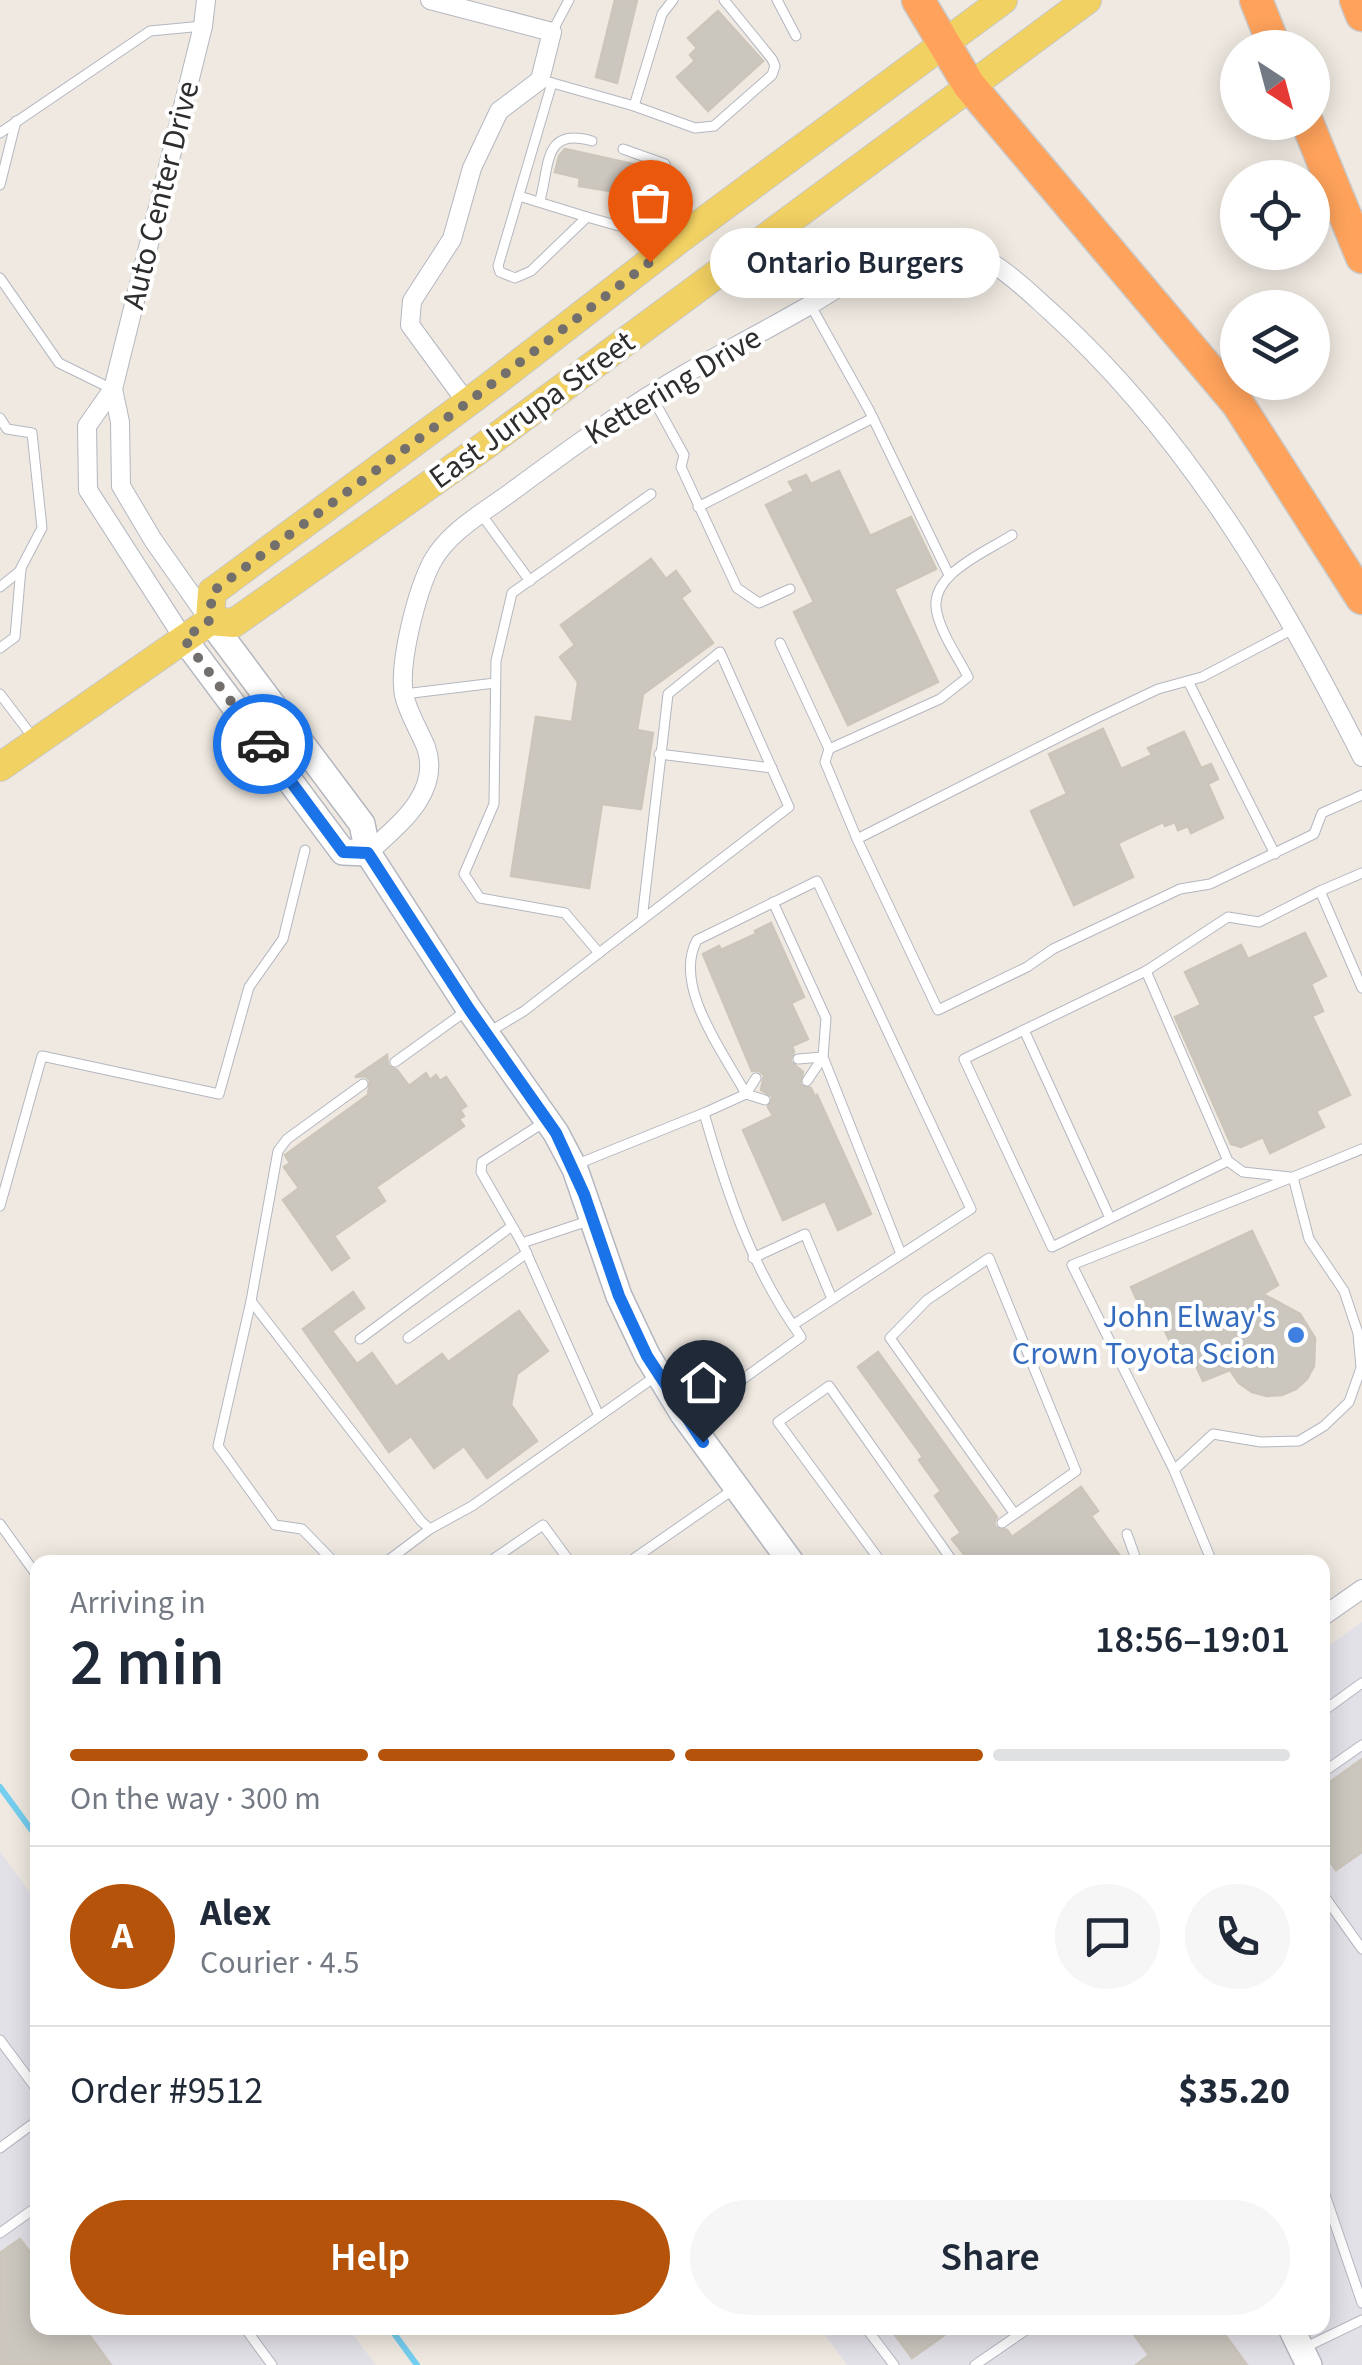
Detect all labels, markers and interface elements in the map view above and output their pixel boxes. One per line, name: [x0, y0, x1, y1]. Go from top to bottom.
north arrow: [1220, 30, 1330, 140]
map controls: [1220, 30, 1330, 400]
street label: Auto Center Drive: [110, 76, 212, 314]
pin: [608, 160, 693, 263]
button: locate: [1220, 160, 1330, 270]
icon: bag: [623, 175, 678, 230]
callout: Ontario Burgers: [710, 227, 1000, 297]
text: Ontario Burgers: [746, 240, 964, 286]
button: layers: [1220, 290, 1330, 400]
street label: Kettering Drive: [576, 315, 770, 457]
street label: East Jurupa Street: [420, 320, 644, 500]
courier: [213, 694, 313, 794]
icon: car: [236, 717, 291, 772]
place label: John Elway's Crown Toyota Scion: [1012, 1294, 1276, 1377]
marker: John Elway's Crown Toyota Scion: [1285, 1324, 1307, 1346]
pin: [661, 1340, 746, 1443]
icon: home: [676, 1355, 731, 1410]
text: Arriving in: [70, 1580, 206, 1626]
text: 18:56–19:01: [1095, 1613, 1290, 1667]
text: 2 min: [70, 1617, 225, 1710]
text: On the way · 300 m: [70, 1776, 321, 1822]
button: chat: [1055, 1884, 1160, 1989]
button: phone: [1185, 1884, 1290, 1989]
text: Alex: [200, 1886, 271, 1940]
text: A: [112, 1909, 133, 1963]
text: Courier · 4.5: [200, 1940, 360, 1986]
text: Order #9512: [70, 2064, 263, 2118]
text: $35.20: [1178, 2064, 1290, 2118]
button: Help: [70, 2200, 670, 2315]
button: Share: [690, 2200, 1290, 2315]

